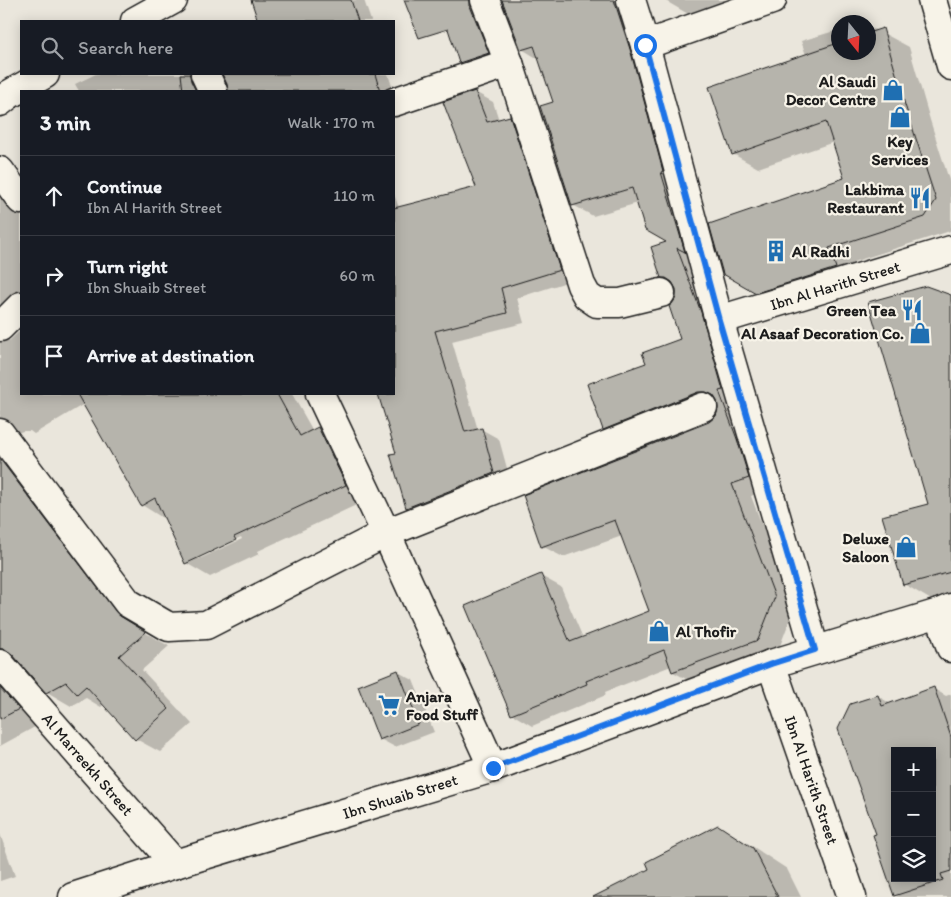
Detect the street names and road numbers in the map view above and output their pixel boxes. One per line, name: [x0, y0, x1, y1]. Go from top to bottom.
street label: Ibn Al Harith Street: [768, 257, 902, 314]
street label: Al Marreekh Street: [38, 709, 137, 819]
street label: Ibn Al Harith Street: [781, 713, 842, 847]
street label: Ibn Shuaib Street: [340, 770, 460, 823]

